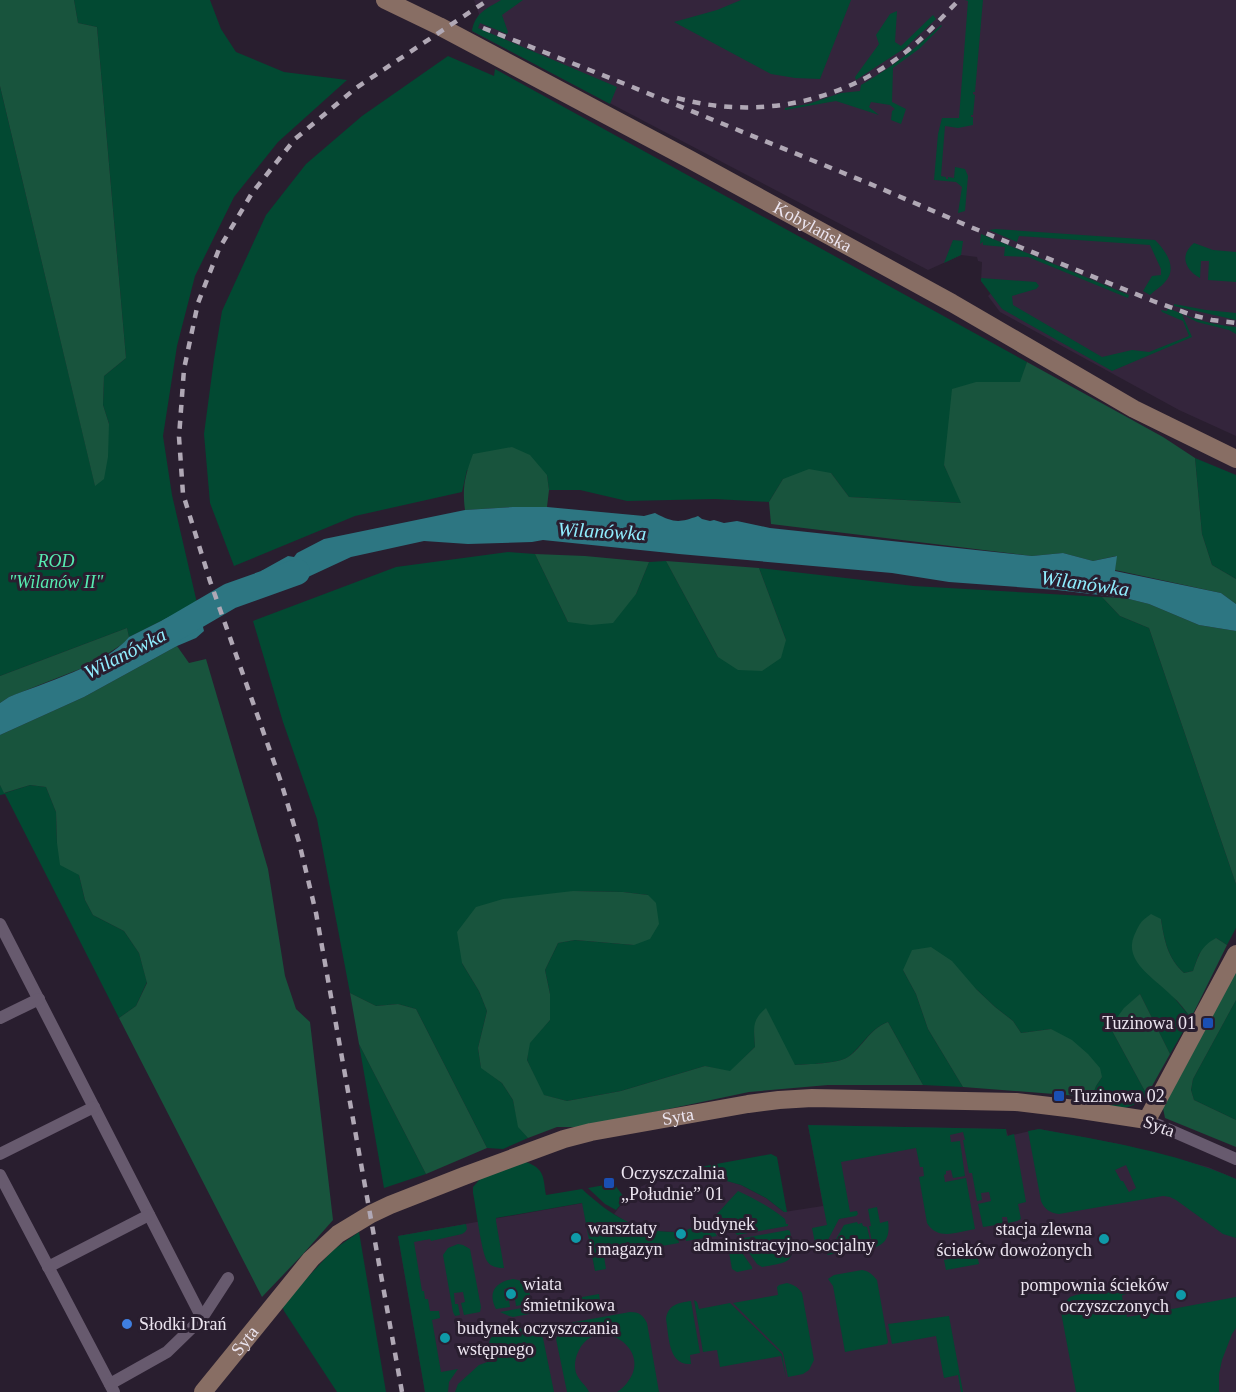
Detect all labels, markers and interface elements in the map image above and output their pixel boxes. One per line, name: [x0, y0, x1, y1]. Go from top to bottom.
street label: Kobylańska: [770, 197, 855, 256]
water label: Wilanówka: [557, 518, 647, 544]
park label: ROD "Wilanów II": [9, 551, 104, 592]
water label: Wilanówka: [1039, 566, 1131, 600]
water label: Wilanówka: [80, 623, 170, 683]
place label: Tuzinowa 01: [1102, 1013, 1196, 1033]
marker: Tuzinowa 01: [1201, 1016, 1215, 1030]
place label: Tuzinowa 02: [1071, 1086, 1165, 1106]
marker: Tuzinowa 02: [1052, 1089, 1066, 1103]
street label: Syta: [660, 1104, 695, 1129]
street label: Syta: [1141, 1111, 1177, 1141]
place label: Oczyszczalnia „Południe” 01: [621, 1163, 725, 1204]
marker: Oczyszczalnia „Południe” 01: [602, 1176, 616, 1190]
place label: budynek administracyjno-socjalny: [693, 1214, 875, 1255]
place label: warsztaty i magazyn: [588, 1218, 662, 1259]
place label: stacja zlewna ścieków dowożonych: [937, 1219, 1092, 1260]
marker: budynek administracyjno-socjalny: [674, 1227, 688, 1241]
marker: warsztaty i magazyn: [569, 1231, 583, 1245]
marker: stacja zlewna ścieków dowożonych: [1097, 1232, 1111, 1246]
place label: wiata śmietnikowa: [523, 1274, 615, 1315]
place label: pompownia ścieków oczyszczonych: [1021, 1275, 1169, 1316]
marker: wiata śmietnikowa: [504, 1287, 518, 1301]
marker: pompownia ścieków oczyszczonych: [1174, 1288, 1188, 1302]
place label: Słodki Drań: [139, 1314, 227, 1334]
marker: Słodki Drań: [120, 1317, 134, 1331]
place label: budynek oczyszczania wstępnego: [457, 1318, 618, 1359]
street label: Syta: [227, 1322, 262, 1360]
marker: budynek oczyszczania wstępnego: [438, 1331, 452, 1345]

